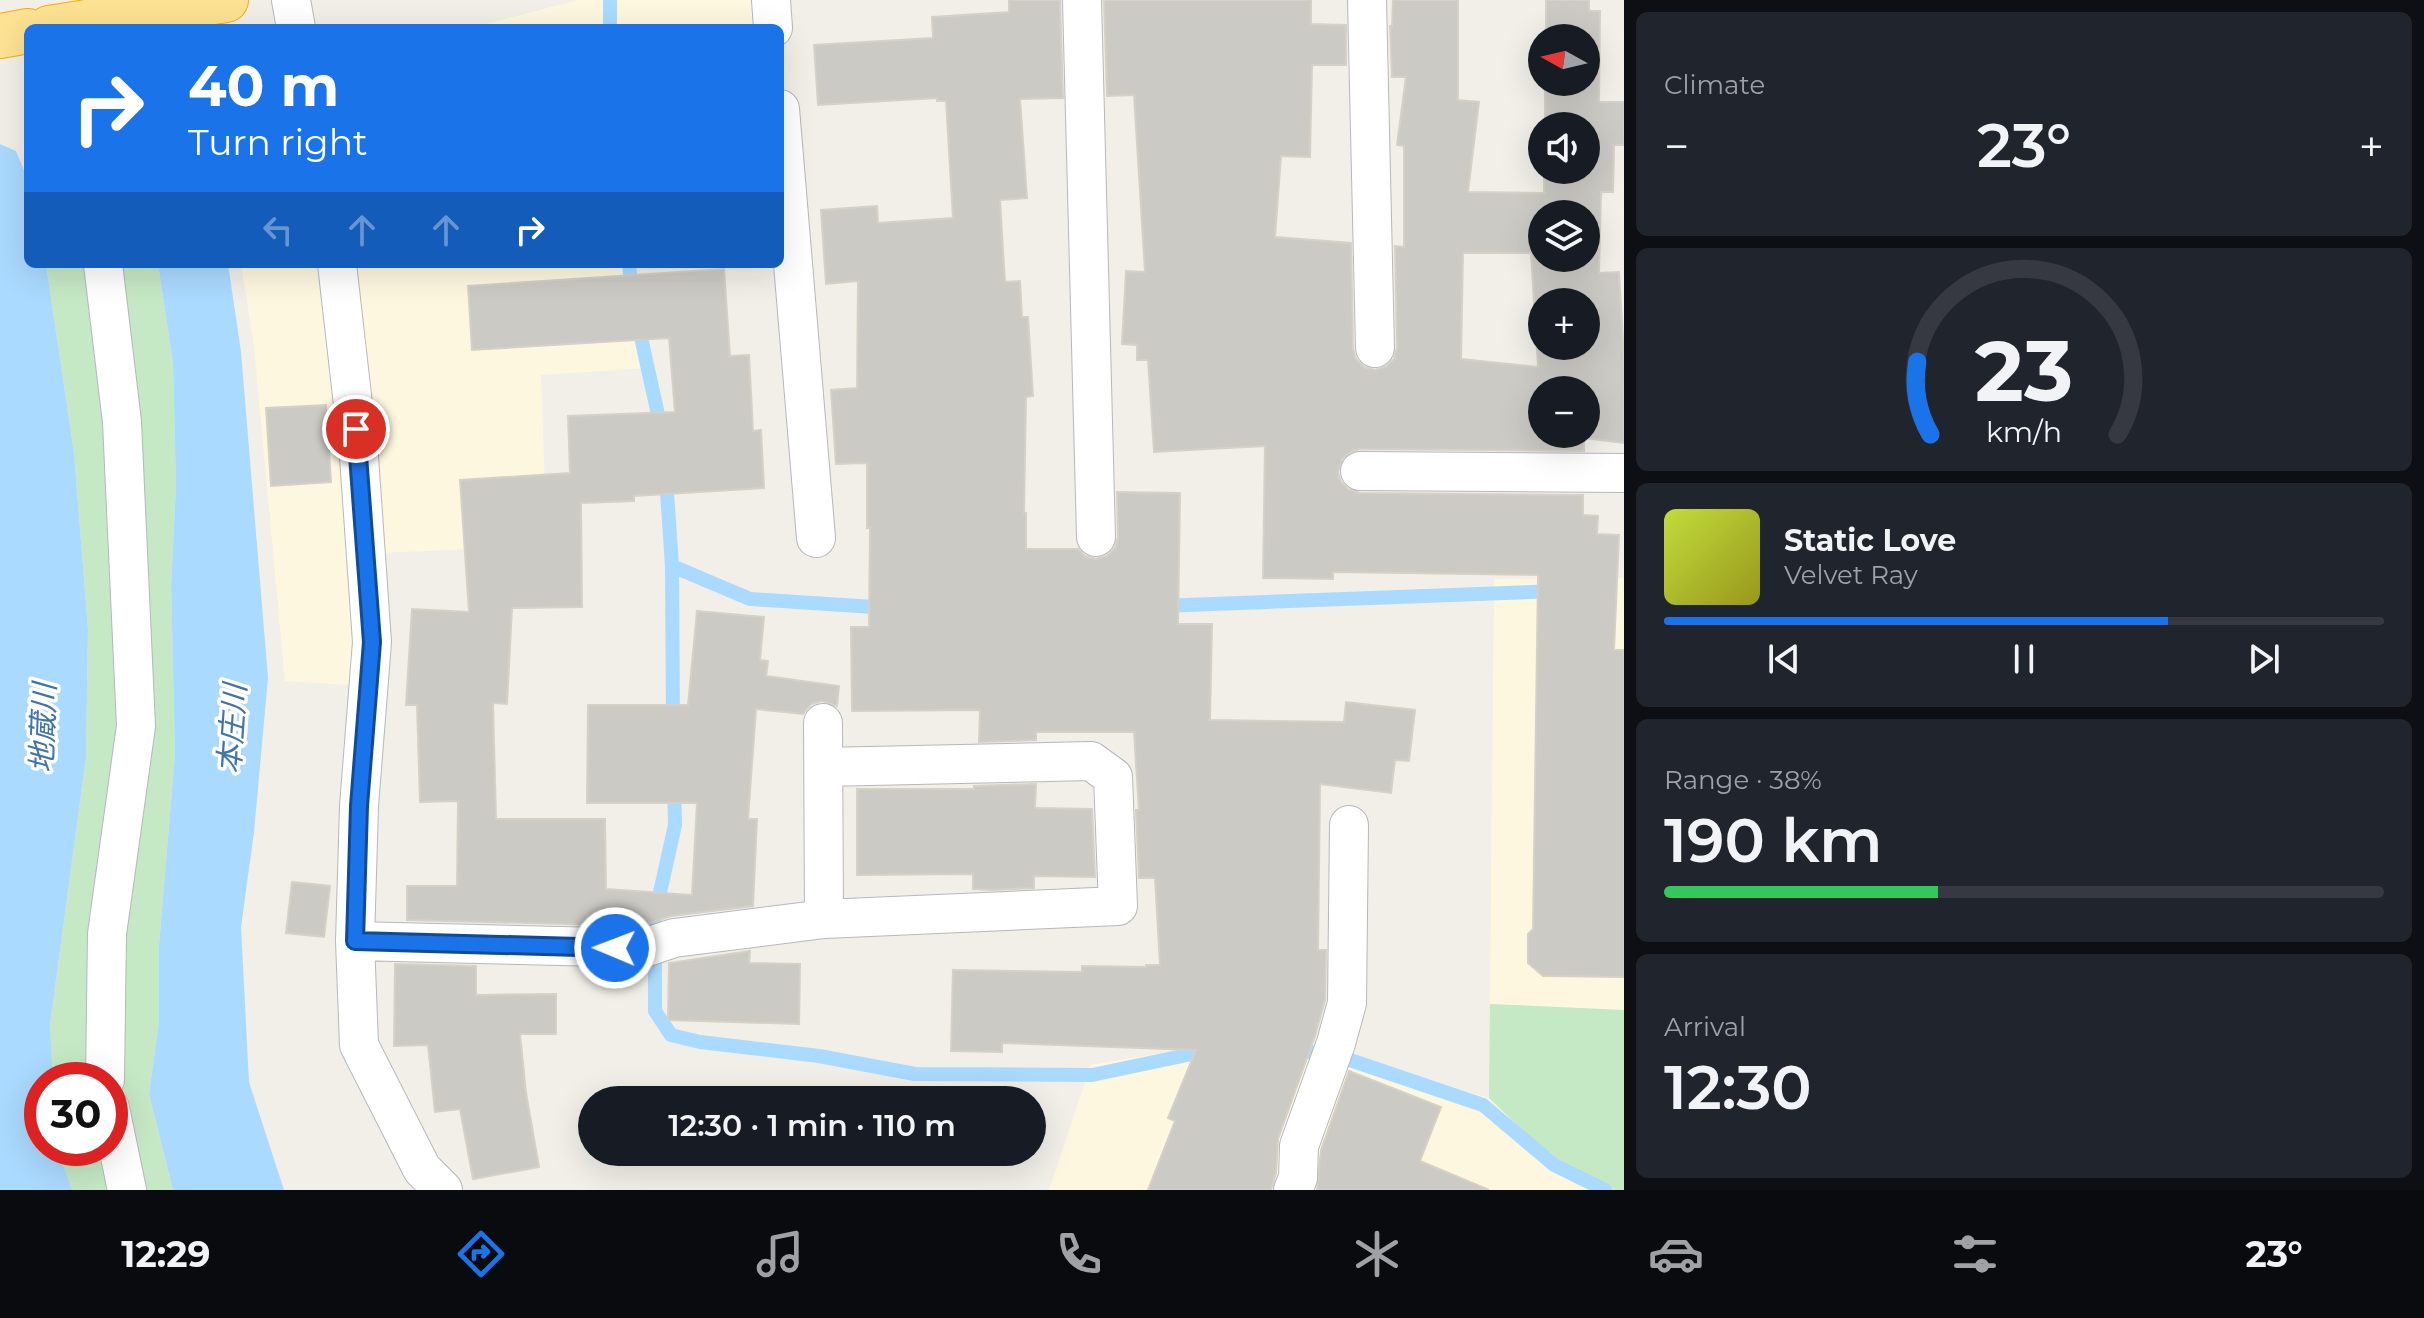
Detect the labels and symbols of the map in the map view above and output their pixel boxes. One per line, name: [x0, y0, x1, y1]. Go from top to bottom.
north arrow: [1528, 24, 1600, 96]
pin: [322, 395, 390, 463]
water label: 地蔵川: [23, 679, 63, 774]
water label: 本庄川: [210, 680, 254, 775]
position arrow: [573, 906, 657, 990]
speed limit sign: 30: [24, 1062, 128, 1166]

